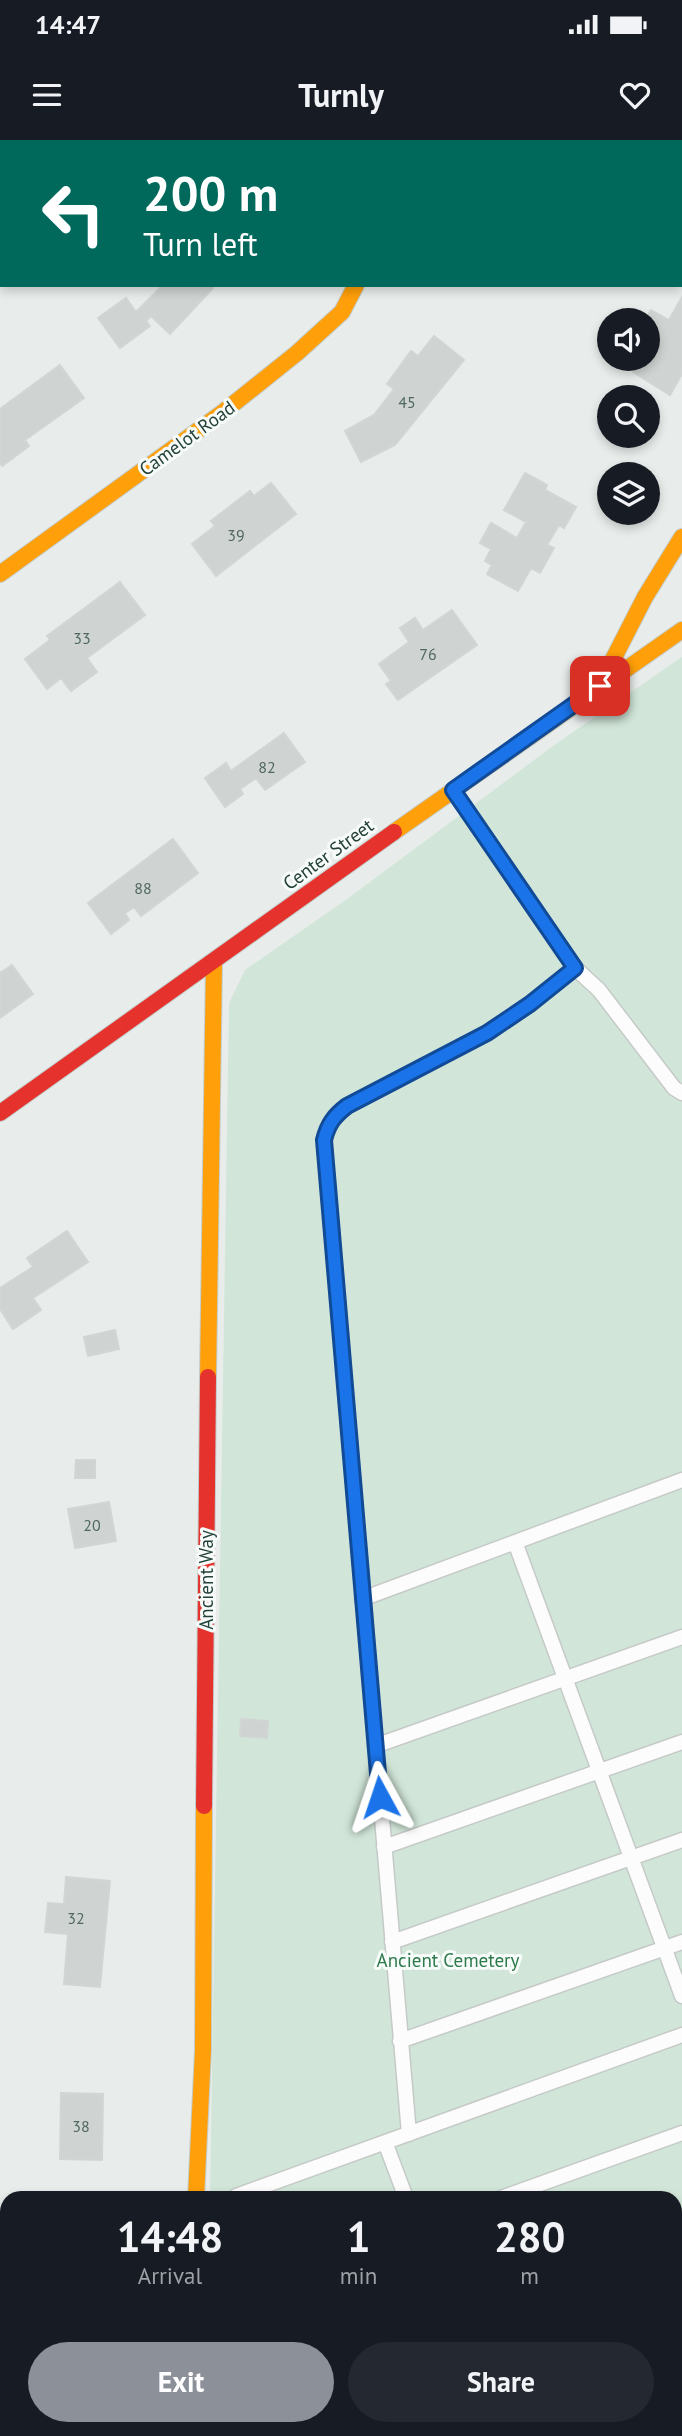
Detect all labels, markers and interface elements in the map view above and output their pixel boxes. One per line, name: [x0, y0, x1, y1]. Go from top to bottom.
text: 14:47: [35, 8, 101, 41]
text: Turnly: [298, 74, 384, 116]
icon: menu: [28, 76, 66, 114]
icon: heart: [616, 76, 654, 114]
text: 200 m: [143, 161, 278, 225]
icon: left: [28, 168, 119, 259]
text: Turn left: [143, 223, 258, 265]
map controls: [597, 308, 660, 525]
button: sound: [597, 308, 660, 371]
button: search: [597, 385, 660, 448]
house number: 45: [398, 392, 416, 412]
street label: Camelot Road: [134, 395, 240, 481]
button: layers: [597, 462, 660, 525]
house number: 39: [227, 525, 245, 545]
house number: 33: [73, 628, 91, 648]
house number: 76: [419, 644, 437, 664]
pin: [570, 656, 630, 716]
icon: arrive: [581, 667, 619, 705]
house number: 82: [258, 757, 276, 777]
street label: Center Street: [278, 813, 378, 895]
house number: 88: [134, 878, 152, 898]
house number: 20: [83, 1515, 101, 1535]
street label: Ancient Way: [194, 1530, 218, 1630]
position arrow: [343, 1760, 417, 1834]
house number: 32: [67, 1908, 85, 1928]
park label: Ancient Cemetery: [377, 1948, 520, 1972]
house number: 38: [72, 2116, 90, 2136]
text: 14:48: [117, 2209, 223, 2264]
text: 1: [347, 2209, 370, 2264]
text: 280: [494, 2209, 565, 2264]
text: Arrival: [138, 2261, 202, 2290]
text: min: [340, 2261, 377, 2290]
text: m: [520, 2261, 539, 2290]
button: Exit: [28, 2342, 334, 2422]
button: Share: [348, 2342, 654, 2422]

